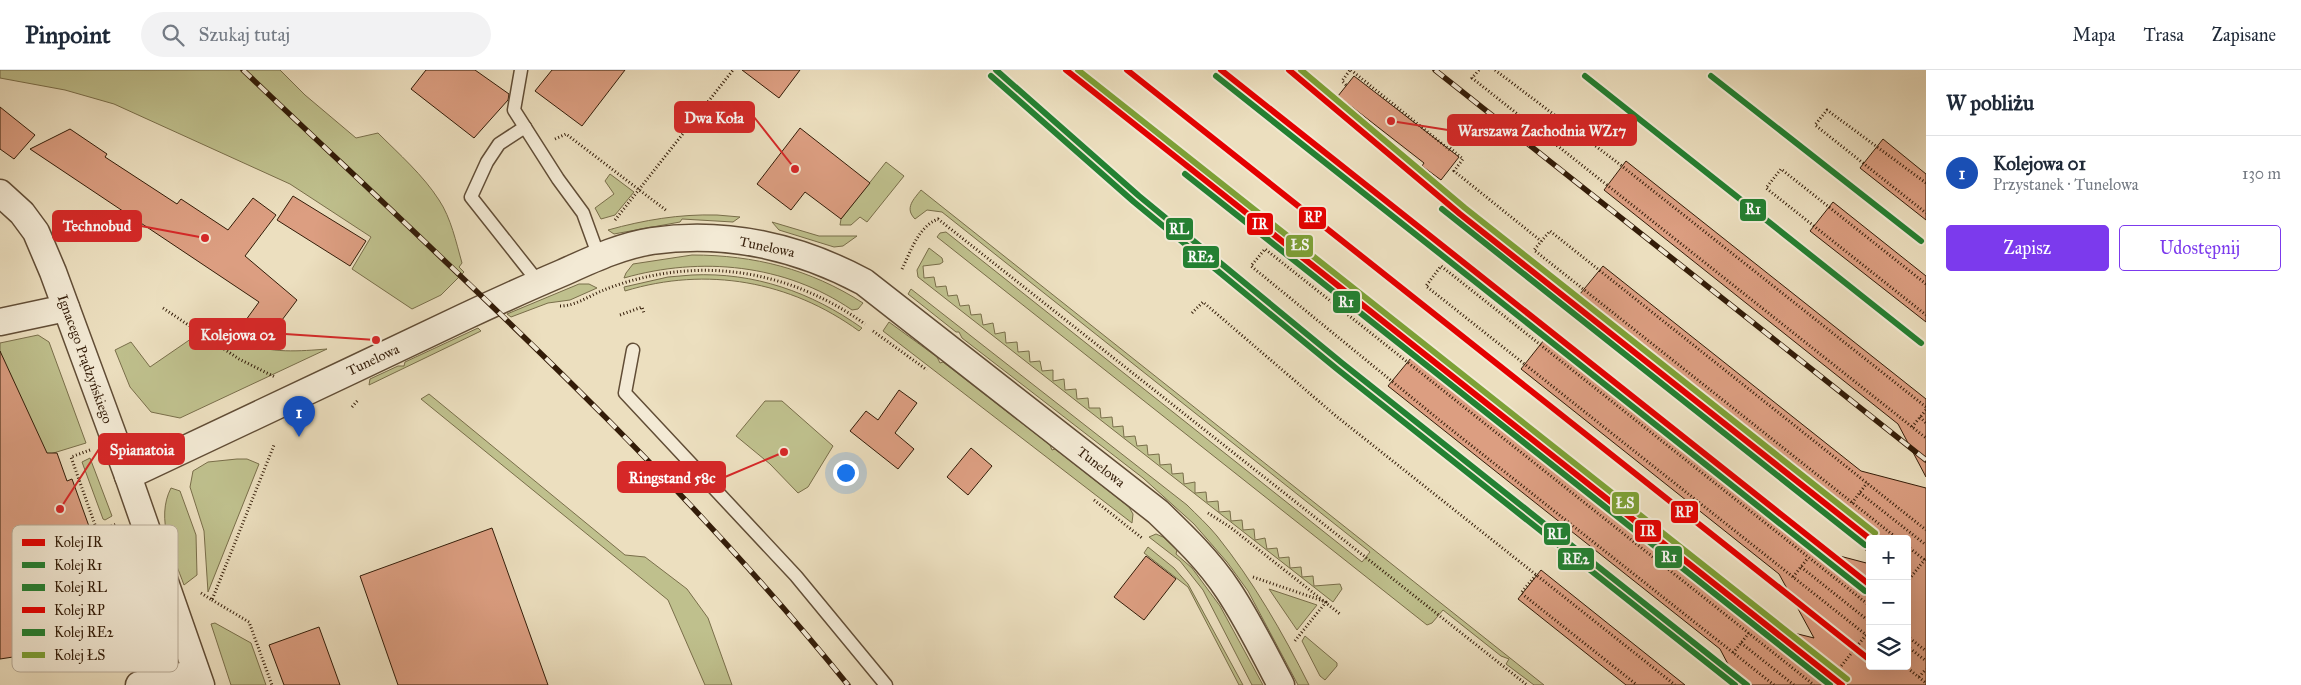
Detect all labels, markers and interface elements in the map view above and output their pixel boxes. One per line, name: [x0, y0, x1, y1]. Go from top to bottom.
search box: [141, 12, 491, 57]
text: Pinpoint: [25, 20, 111, 50]
icon: search: [159, 21, 187, 49]
text: Szukaj tutaj: [199, 23, 290, 46]
text: Mapa: [2073, 24, 2115, 46]
text: Trasa: [2143, 24, 2184, 46]
text: Zapisane: [2212, 24, 2276, 46]
text: W pobliżu: [1946, 90, 2034, 116]
callout: Dwa Koła: [675, 102, 754, 132]
text: Dwa Koła: [684, 109, 744, 127]
callout: Warszawa Zachodnia WZ17: [1448, 115, 1636, 145]
text: Warszawa Zachodnia WZ17: [1458, 122, 1626, 140]
text: Kolejowa 01: [1993, 152, 2086, 175]
text: 1: [1959, 164, 1965, 183]
text: 130 m: [2242, 164, 2281, 183]
text: Przystanek · Tunelowa: [1993, 175, 2138, 194]
line badge: R1: [1739, 198, 1767, 222]
text: R1: [1745, 201, 1761, 218]
line badge: RP: [1298, 206, 1327, 230]
text: RP: [1304, 209, 1322, 226]
callout: Technobud: [53, 211, 141, 241]
line badge: IR: [1246, 212, 1274, 236]
text: IR: [1252, 216, 1269, 233]
text: Technobud: [62, 217, 132, 235]
line badge: RL: [1165, 217, 1194, 241]
text: RL: [1169, 221, 1190, 238]
button: Zapisz: [1946, 225, 2109, 271]
button: Udostępnij: [2119, 225, 2281, 271]
street label: Tunelowa: [738, 233, 796, 261]
line badge: ŁS: [1285, 234, 1314, 258]
text: ŁS: [1291, 237, 1309, 254]
line badge: RE2: [1182, 245, 1220, 269]
text: RE2: [1188, 249, 1215, 266]
line badge: R1: [1332, 290, 1361, 314]
street label: Ignacego Prądzyńskiego: [54, 292, 116, 426]
text: R1: [1338, 294, 1354, 311]
callout: Kolejowa 02: [190, 319, 285, 349]
text: Kolejowa 02: [200, 326, 276, 345]
street label: Tunelowa: [344, 340, 402, 380]
pin: 1: [283, 396, 315, 437]
callout: Spianatoia: [99, 434, 184, 464]
text: Spianatoia: [110, 441, 175, 460]
street label: Tunelowa: [1074, 443, 1128, 491]
your location: [833, 460, 859, 486]
callout: Ringstand 58c: [618, 462, 725, 492]
text: Ringstand 58c: [628, 469, 716, 488]
line badge: ŁS: [1611, 491, 1640, 515]
text: ŁS: [1616, 495, 1634, 512]
line badge: RP: [1670, 500, 1699, 524]
text: RP: [1675, 504, 1693, 521]
line badge: IR: [1634, 519, 1662, 543]
line badge: RL: [1543, 522, 1571, 546]
text: IR: [1640, 523, 1657, 540]
legend: [12, 525, 178, 672]
text: RL: [1547, 526, 1568, 543]
text: Kolej IR: [54, 534, 104, 551]
map controls: [1866, 535, 1911, 670]
button: +: [1866, 535, 1911, 580]
line badge: R1: [1654, 545, 1683, 569]
line badge: RE2: [1557, 547, 1595, 571]
text: R1: [1661, 549, 1677, 566]
text: RE2: [1563, 551, 1590, 568]
text: Kolej R1: [54, 557, 103, 574]
text: Kolej RL: [54, 579, 108, 596]
button: −: [1866, 580, 1911, 625]
text: Kolej RP: [54, 602, 105, 619]
text: Kolej RE2: [54, 624, 114, 641]
button: layers: [1866, 625, 1911, 670]
text: Kolej ŁS: [54, 647, 105, 664]

